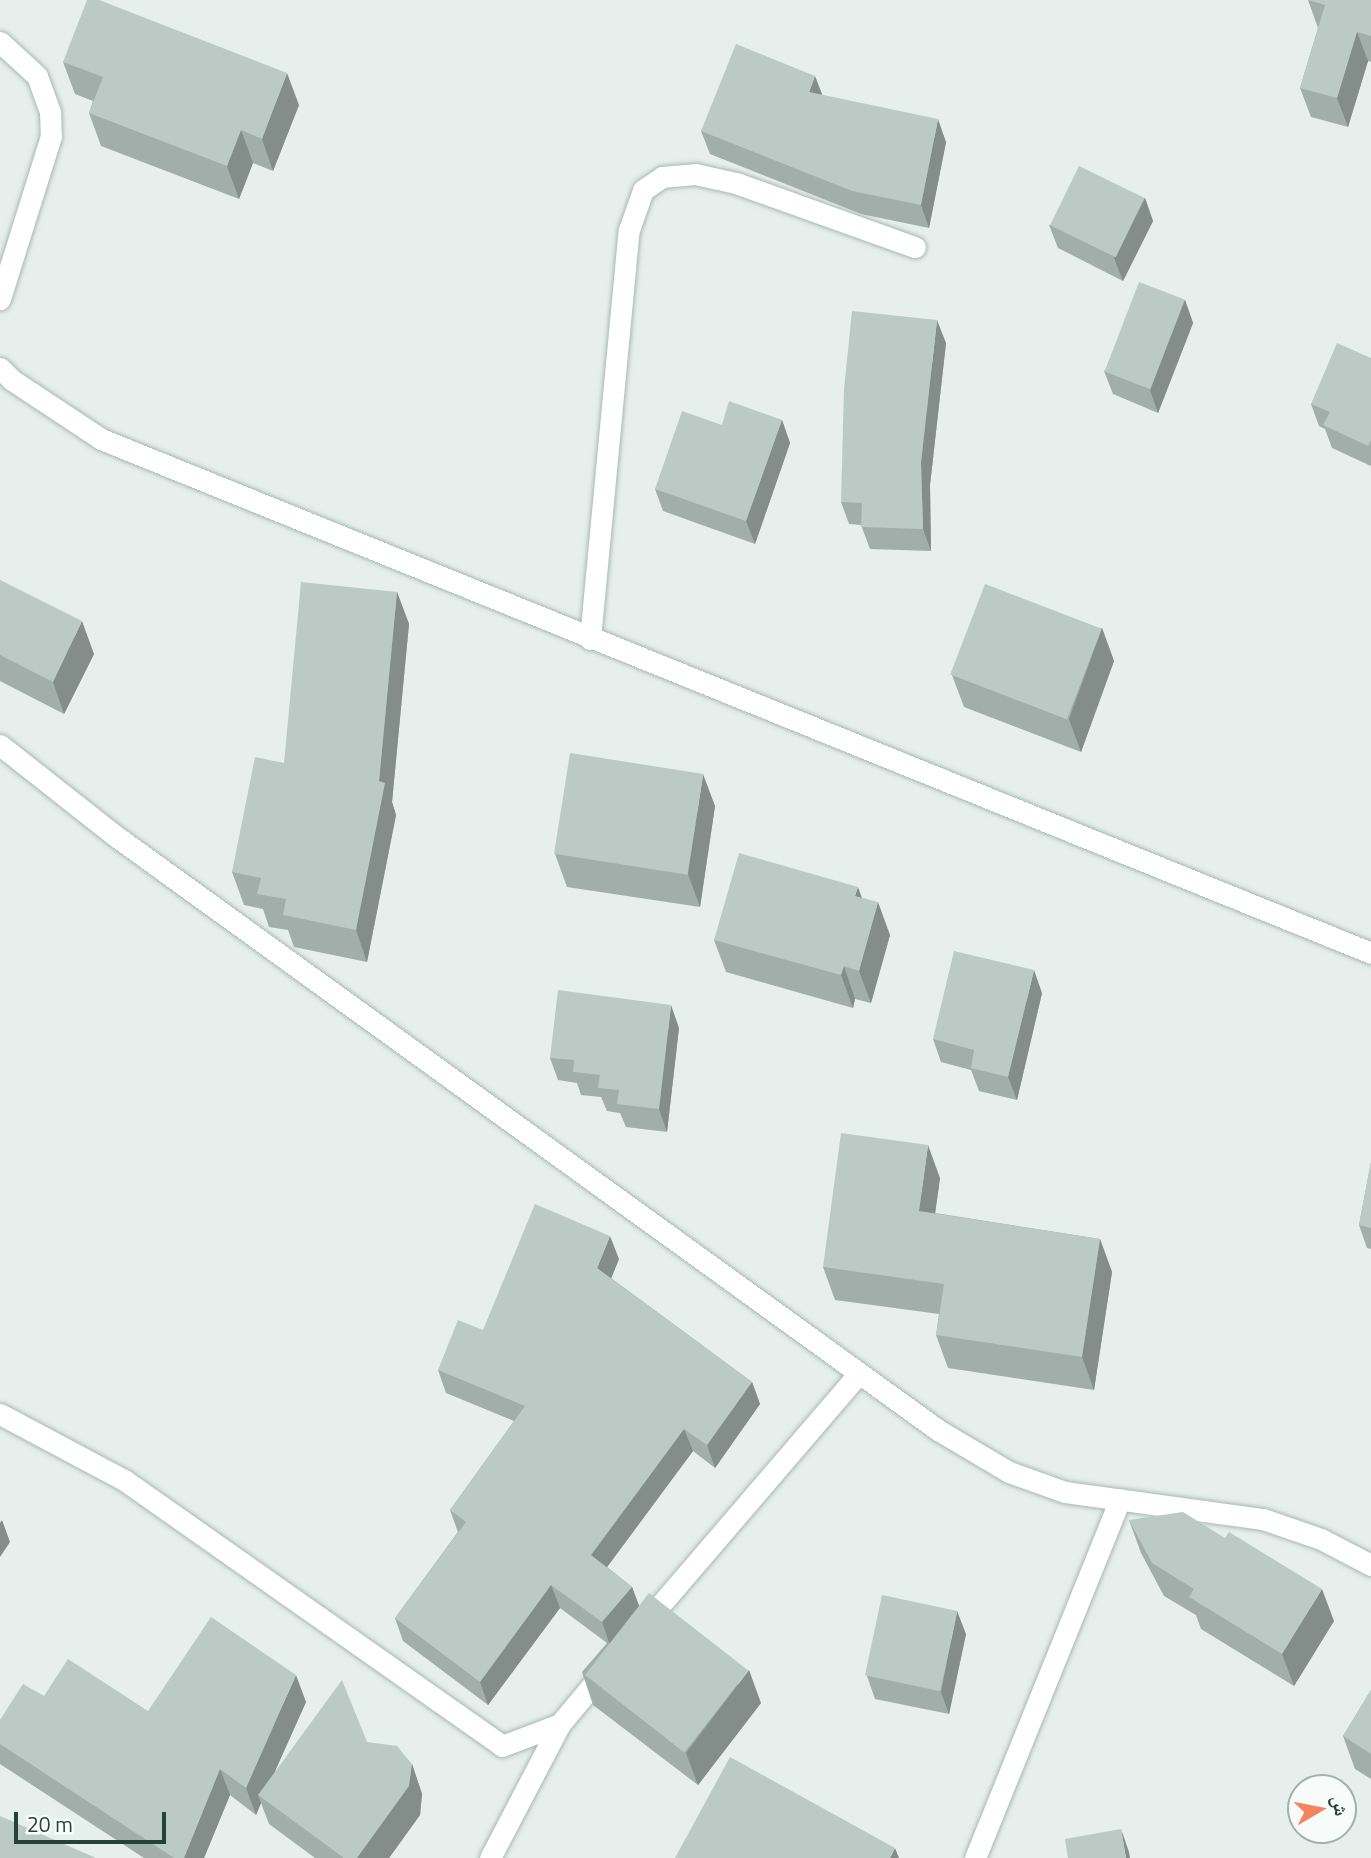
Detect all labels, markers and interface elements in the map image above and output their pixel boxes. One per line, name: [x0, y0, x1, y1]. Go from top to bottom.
north arrow: [1287, 1774, 1357, 1844]
text: ش: [1325, 1793, 1357, 1818]
scale bar: [18, 1798, 170, 1842]
text: 20 m: [27, 1808, 73, 1840]

